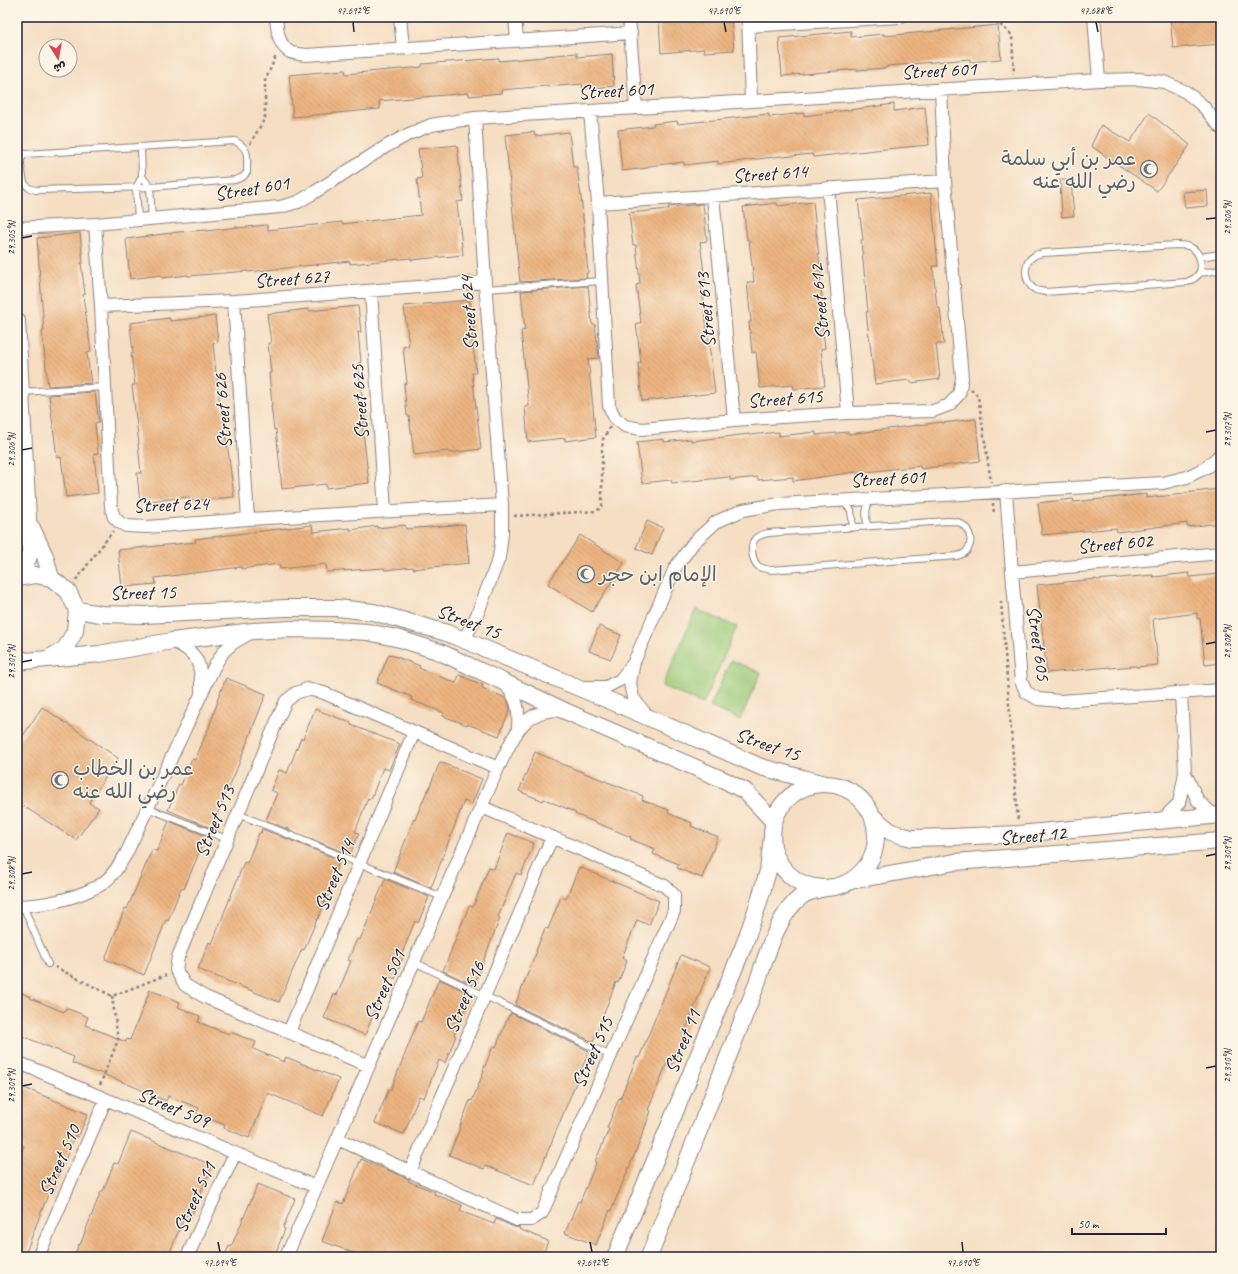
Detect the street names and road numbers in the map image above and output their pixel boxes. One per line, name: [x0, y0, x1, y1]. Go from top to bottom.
street label: Street 601: [901, 56, 978, 85]
street label: Street 601: [578, 76, 655, 105]
street label: Street 614: [732, 158, 811, 189]
street label: Street 601: [213, 170, 292, 207]
street label: Street 612: [804, 261, 835, 341]
street label: Street 627: [254, 263, 332, 294]
street label: Street 613: [690, 269, 721, 349]
street label: Street 624: [453, 272, 484, 351]
street label: Street 625: [344, 362, 375, 440]
street label: Street 626: [207, 371, 238, 449]
street label: Street 615: [747, 383, 825, 414]
street label: Street 601: [850, 464, 927, 493]
street label: Street 624: [133, 491, 211, 518]
street label: Street 602: [1076, 528, 1156, 559]
street label: Street 15: [110, 579, 177, 606]
street label: Street 15: [433, 598, 505, 645]
street label: Street 605: [1021, 604, 1056, 683]
street label: Street 15: [732, 722, 804, 767]
street label: Street 513: [188, 780, 241, 861]
street label: Street 12: [999, 820, 1069, 851]
street label: Street 514: [308, 834, 361, 915]
street label: Street 501: [358, 945, 412, 1025]
street label: Street 516: [438, 957, 491, 1037]
street label: Street 11: [658, 1005, 707, 1077]
street label: Street 515: [566, 1012, 620, 1092]
street label: Street 509: [134, 1081, 215, 1134]
street label: Street 510: [33, 1119, 87, 1200]
street label: Street 511: [167, 1157, 222, 1237]

